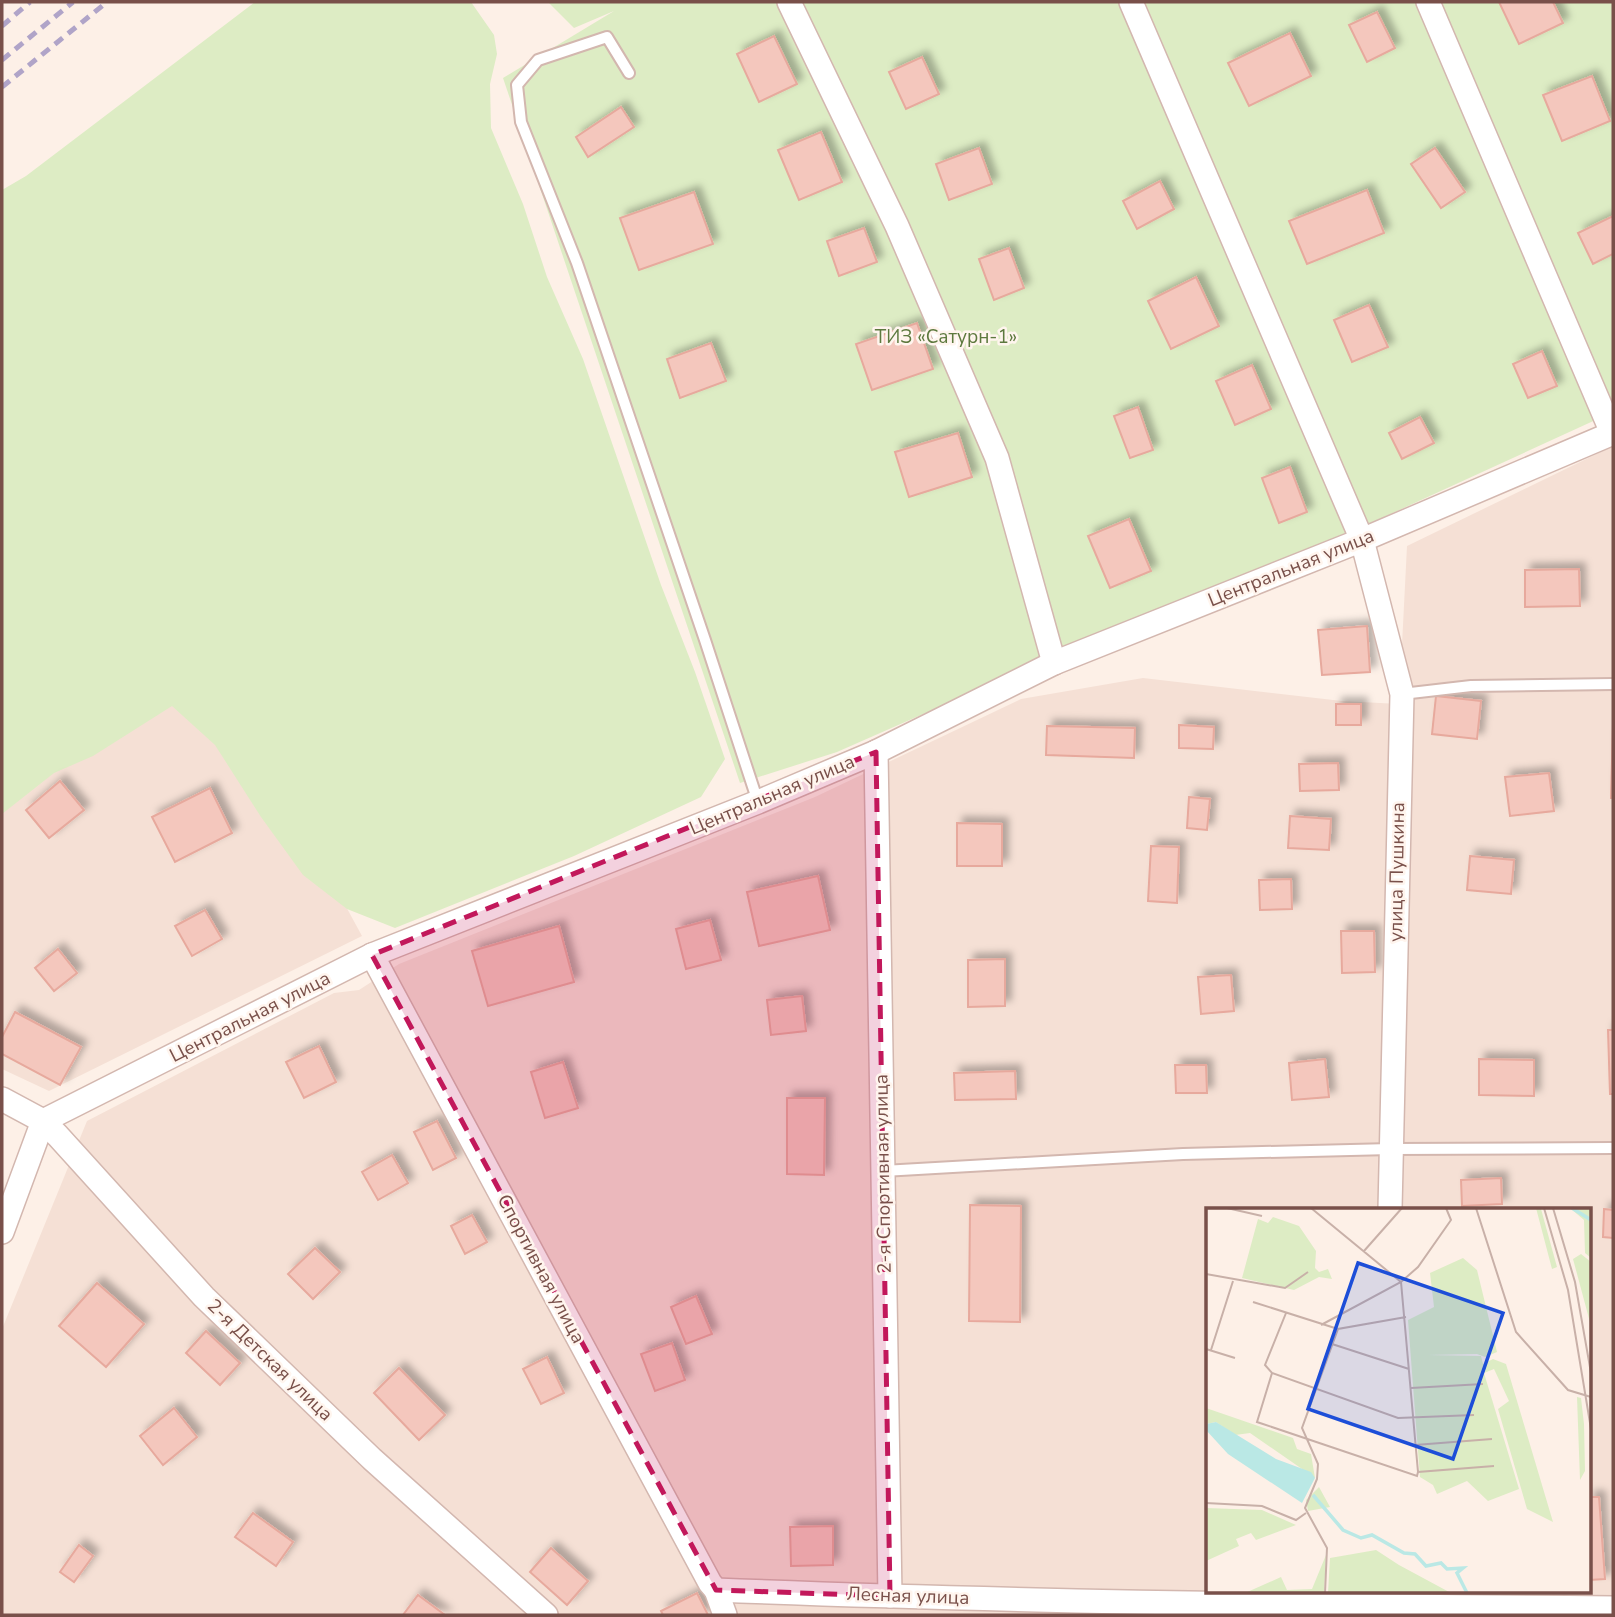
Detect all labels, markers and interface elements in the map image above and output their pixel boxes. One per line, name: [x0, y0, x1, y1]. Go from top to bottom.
park label: ТИЗ «Сатурн-1»: [875, 324, 1017, 350]
street label: Центральная улица: [1204, 523, 1378, 613]
street label: Центральная улица: [685, 748, 859, 842]
street label: улица Пушкина: [1383, 802, 1411, 942]
street label: Центральная улица: [165, 965, 335, 1069]
street label: 2-я Спортивная улица: [868, 1074, 898, 1274]
street label: Спортивная улица: [491, 1190, 591, 1348]
inset map: [1206, 1208, 1590, 1592]
street label: 2-я Детская улица: [201, 1293, 339, 1427]
street label: Лесная улица: [846, 1581, 970, 1611]

